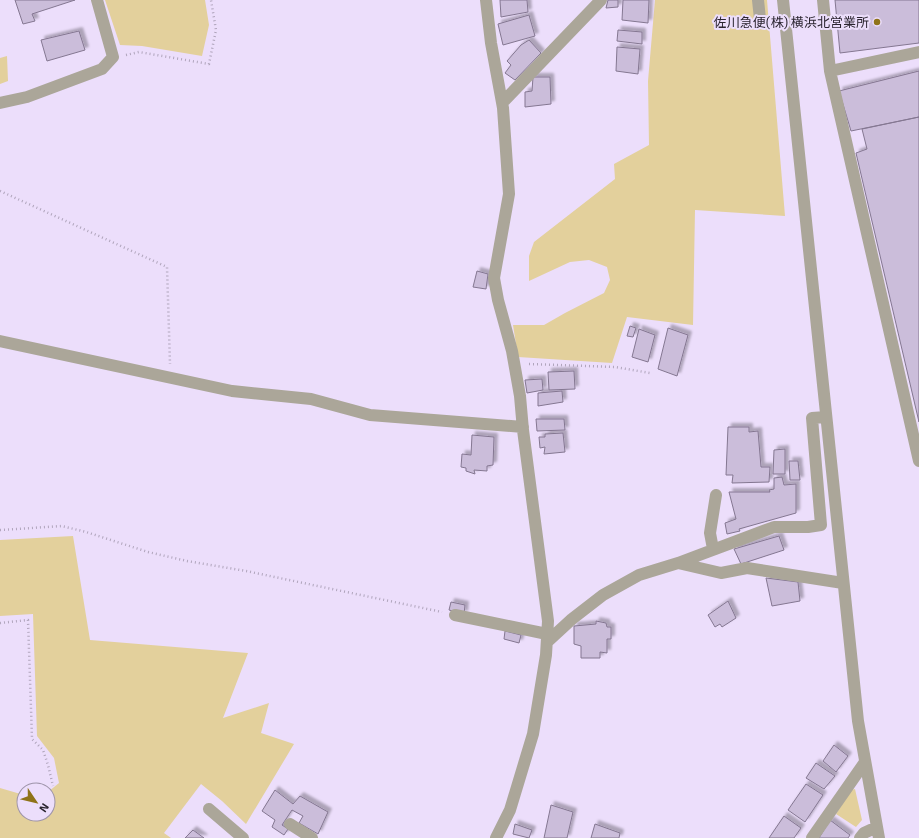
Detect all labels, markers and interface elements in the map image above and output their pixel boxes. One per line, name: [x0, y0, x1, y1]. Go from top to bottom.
place label: 佐川急便(株) 横浜北営業所: [714, 14, 869, 30]
marker: 佐川急便(株) 横浜北営業所: [872, 17, 882, 27]
north arrow: [16, 782, 56, 822]
text: N: [37, 801, 52, 815]

